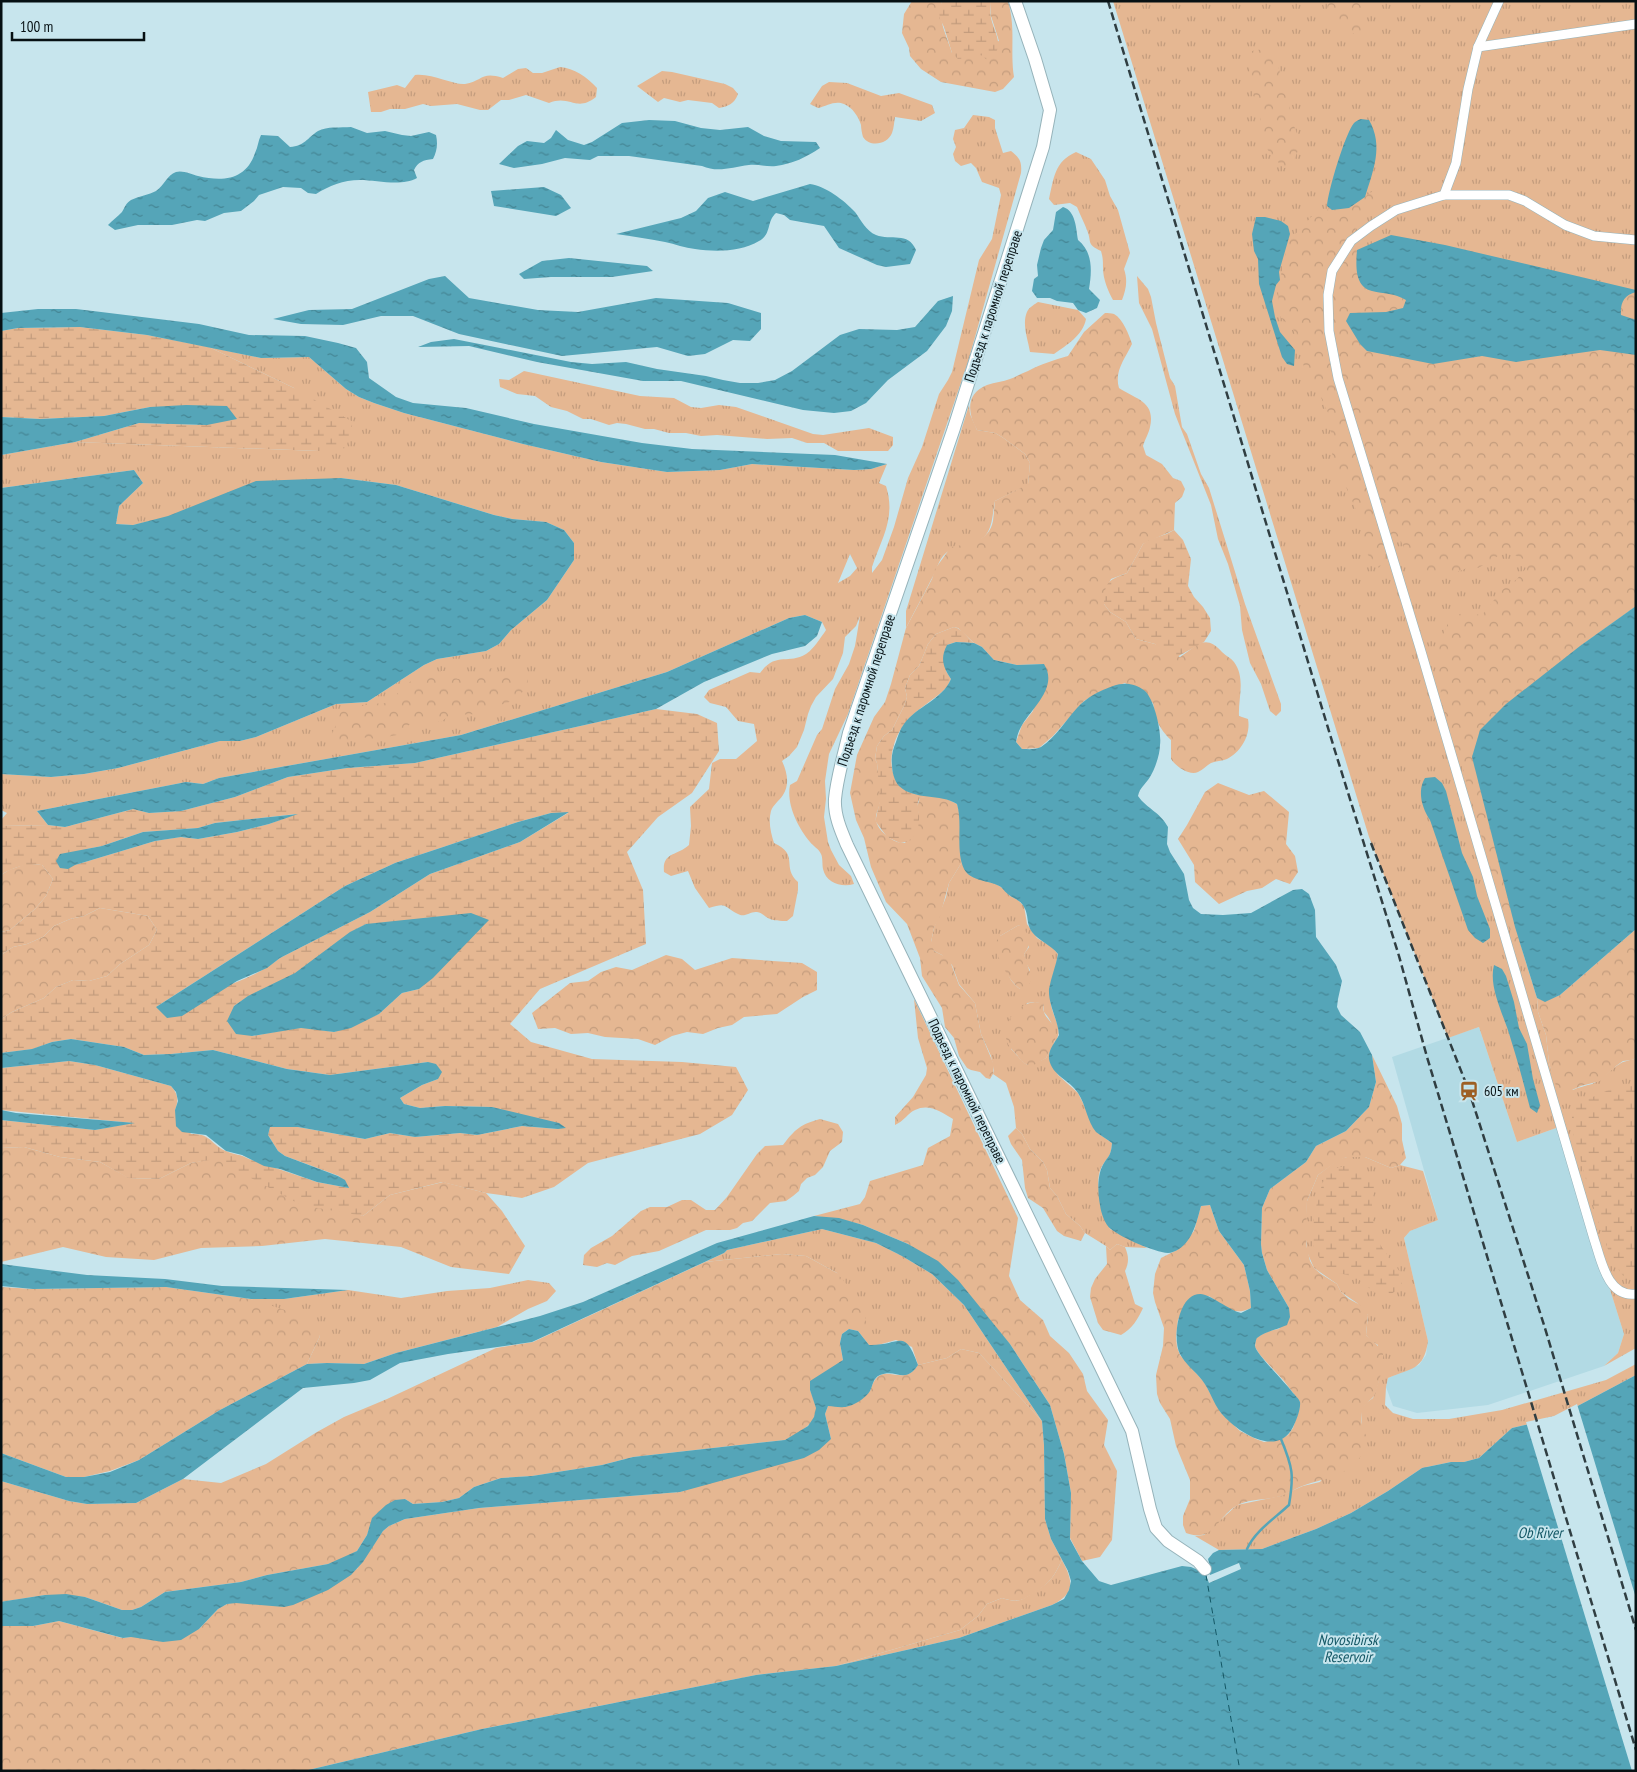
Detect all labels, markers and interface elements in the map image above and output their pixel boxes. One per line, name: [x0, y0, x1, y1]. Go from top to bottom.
scale bar: [12, 10, 145, 42]
text: 100 m: [20, 17, 53, 36]
street label: Подъезд к паромной переправе: [960, 228, 1026, 384]
street label: Подъезд к паромной переправе: [833, 612, 899, 768]
street label: Подъезд к паромной переправе: [924, 1016, 1010, 1166]
station icon: 605 км: [1458, 1080, 1480, 1102]
place label: 605 км: [1484, 1082, 1519, 1100]
water label: Ob River: [1518, 1523, 1564, 1542]
water label: Novosibirsk Reservoir: [1318, 1630, 1380, 1666]

